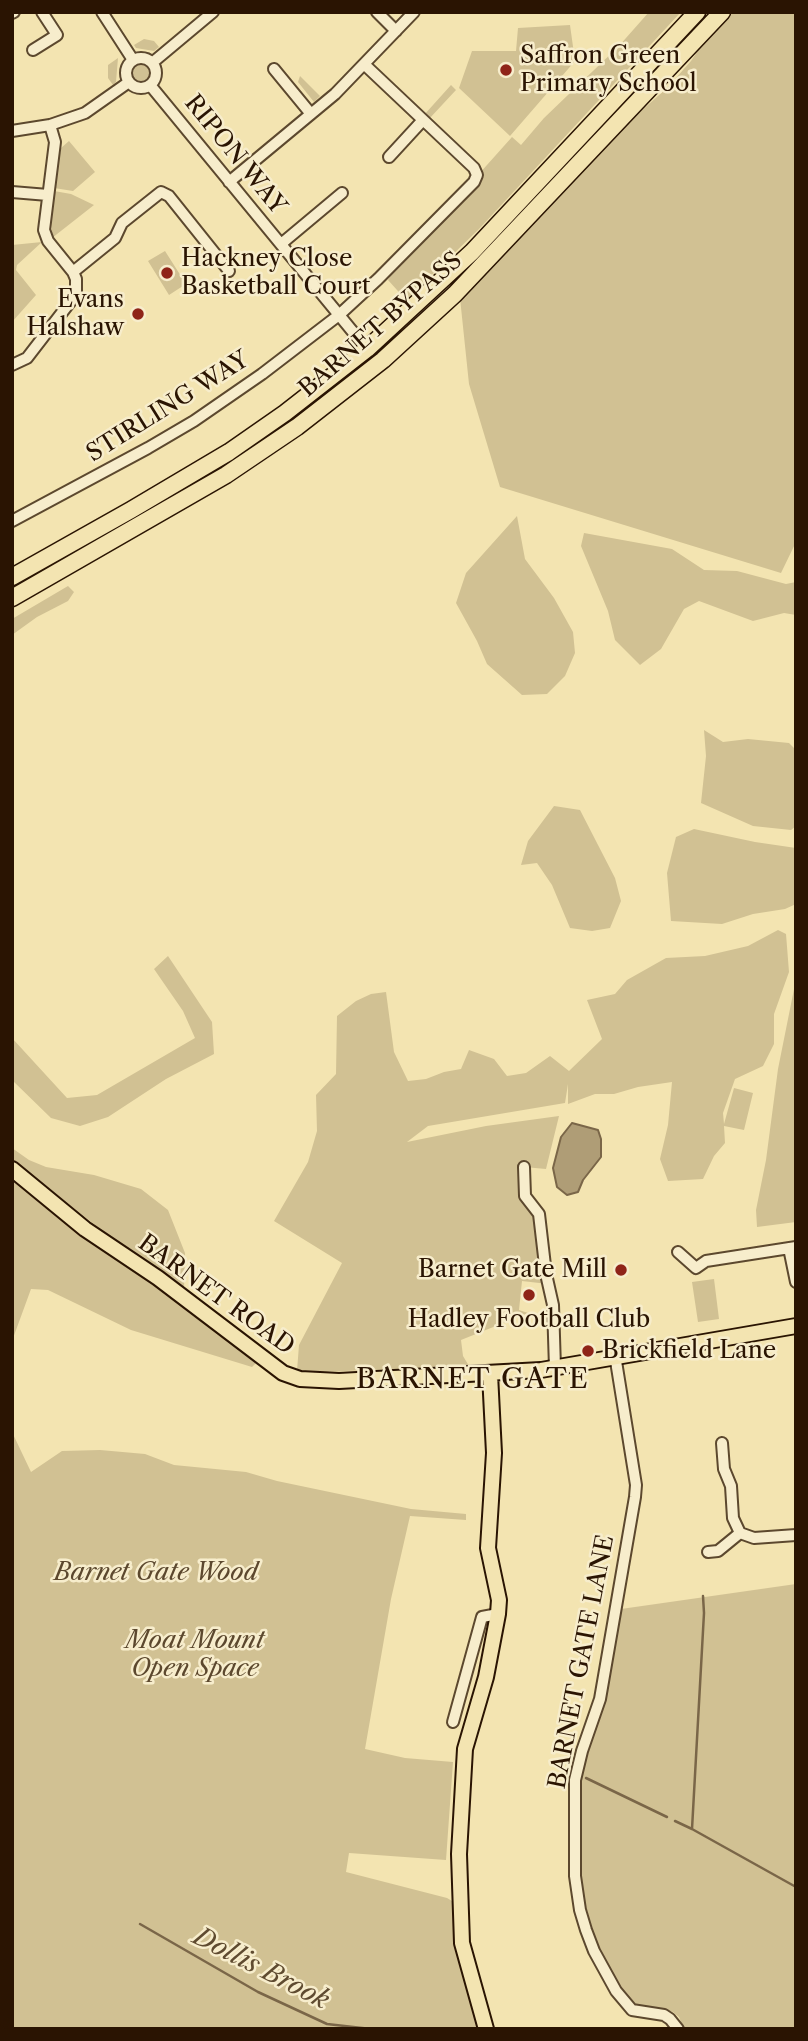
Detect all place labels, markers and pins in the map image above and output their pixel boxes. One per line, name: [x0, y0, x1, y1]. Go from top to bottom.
place label: Saffron Green Primary School: [520, 42, 697, 98]
marker: Saffron Green Primary School: [498, 62, 514, 78]
place label: Hackney Close Basketball Court: [181, 245, 370, 301]
marker: Hackney Close Basketball Court: [159, 265, 175, 281]
place label: Evans Halshaw: [26, 286, 124, 342]
marker: Evans Halshaw: [130, 306, 146, 322]
place label: Barnet Gate Mill: [418, 1256, 607, 1284]
marker: Barnet Gate Mill: [613, 1262, 629, 1278]
marker: Hadley Football Club: [521, 1287, 537, 1303]
place label: Hadley Football Club: [408, 1306, 650, 1334]
place label: Brickfield Lane: [602, 1337, 776, 1365]
marker: Brickfield Lane: [580, 1343, 596, 1359]

